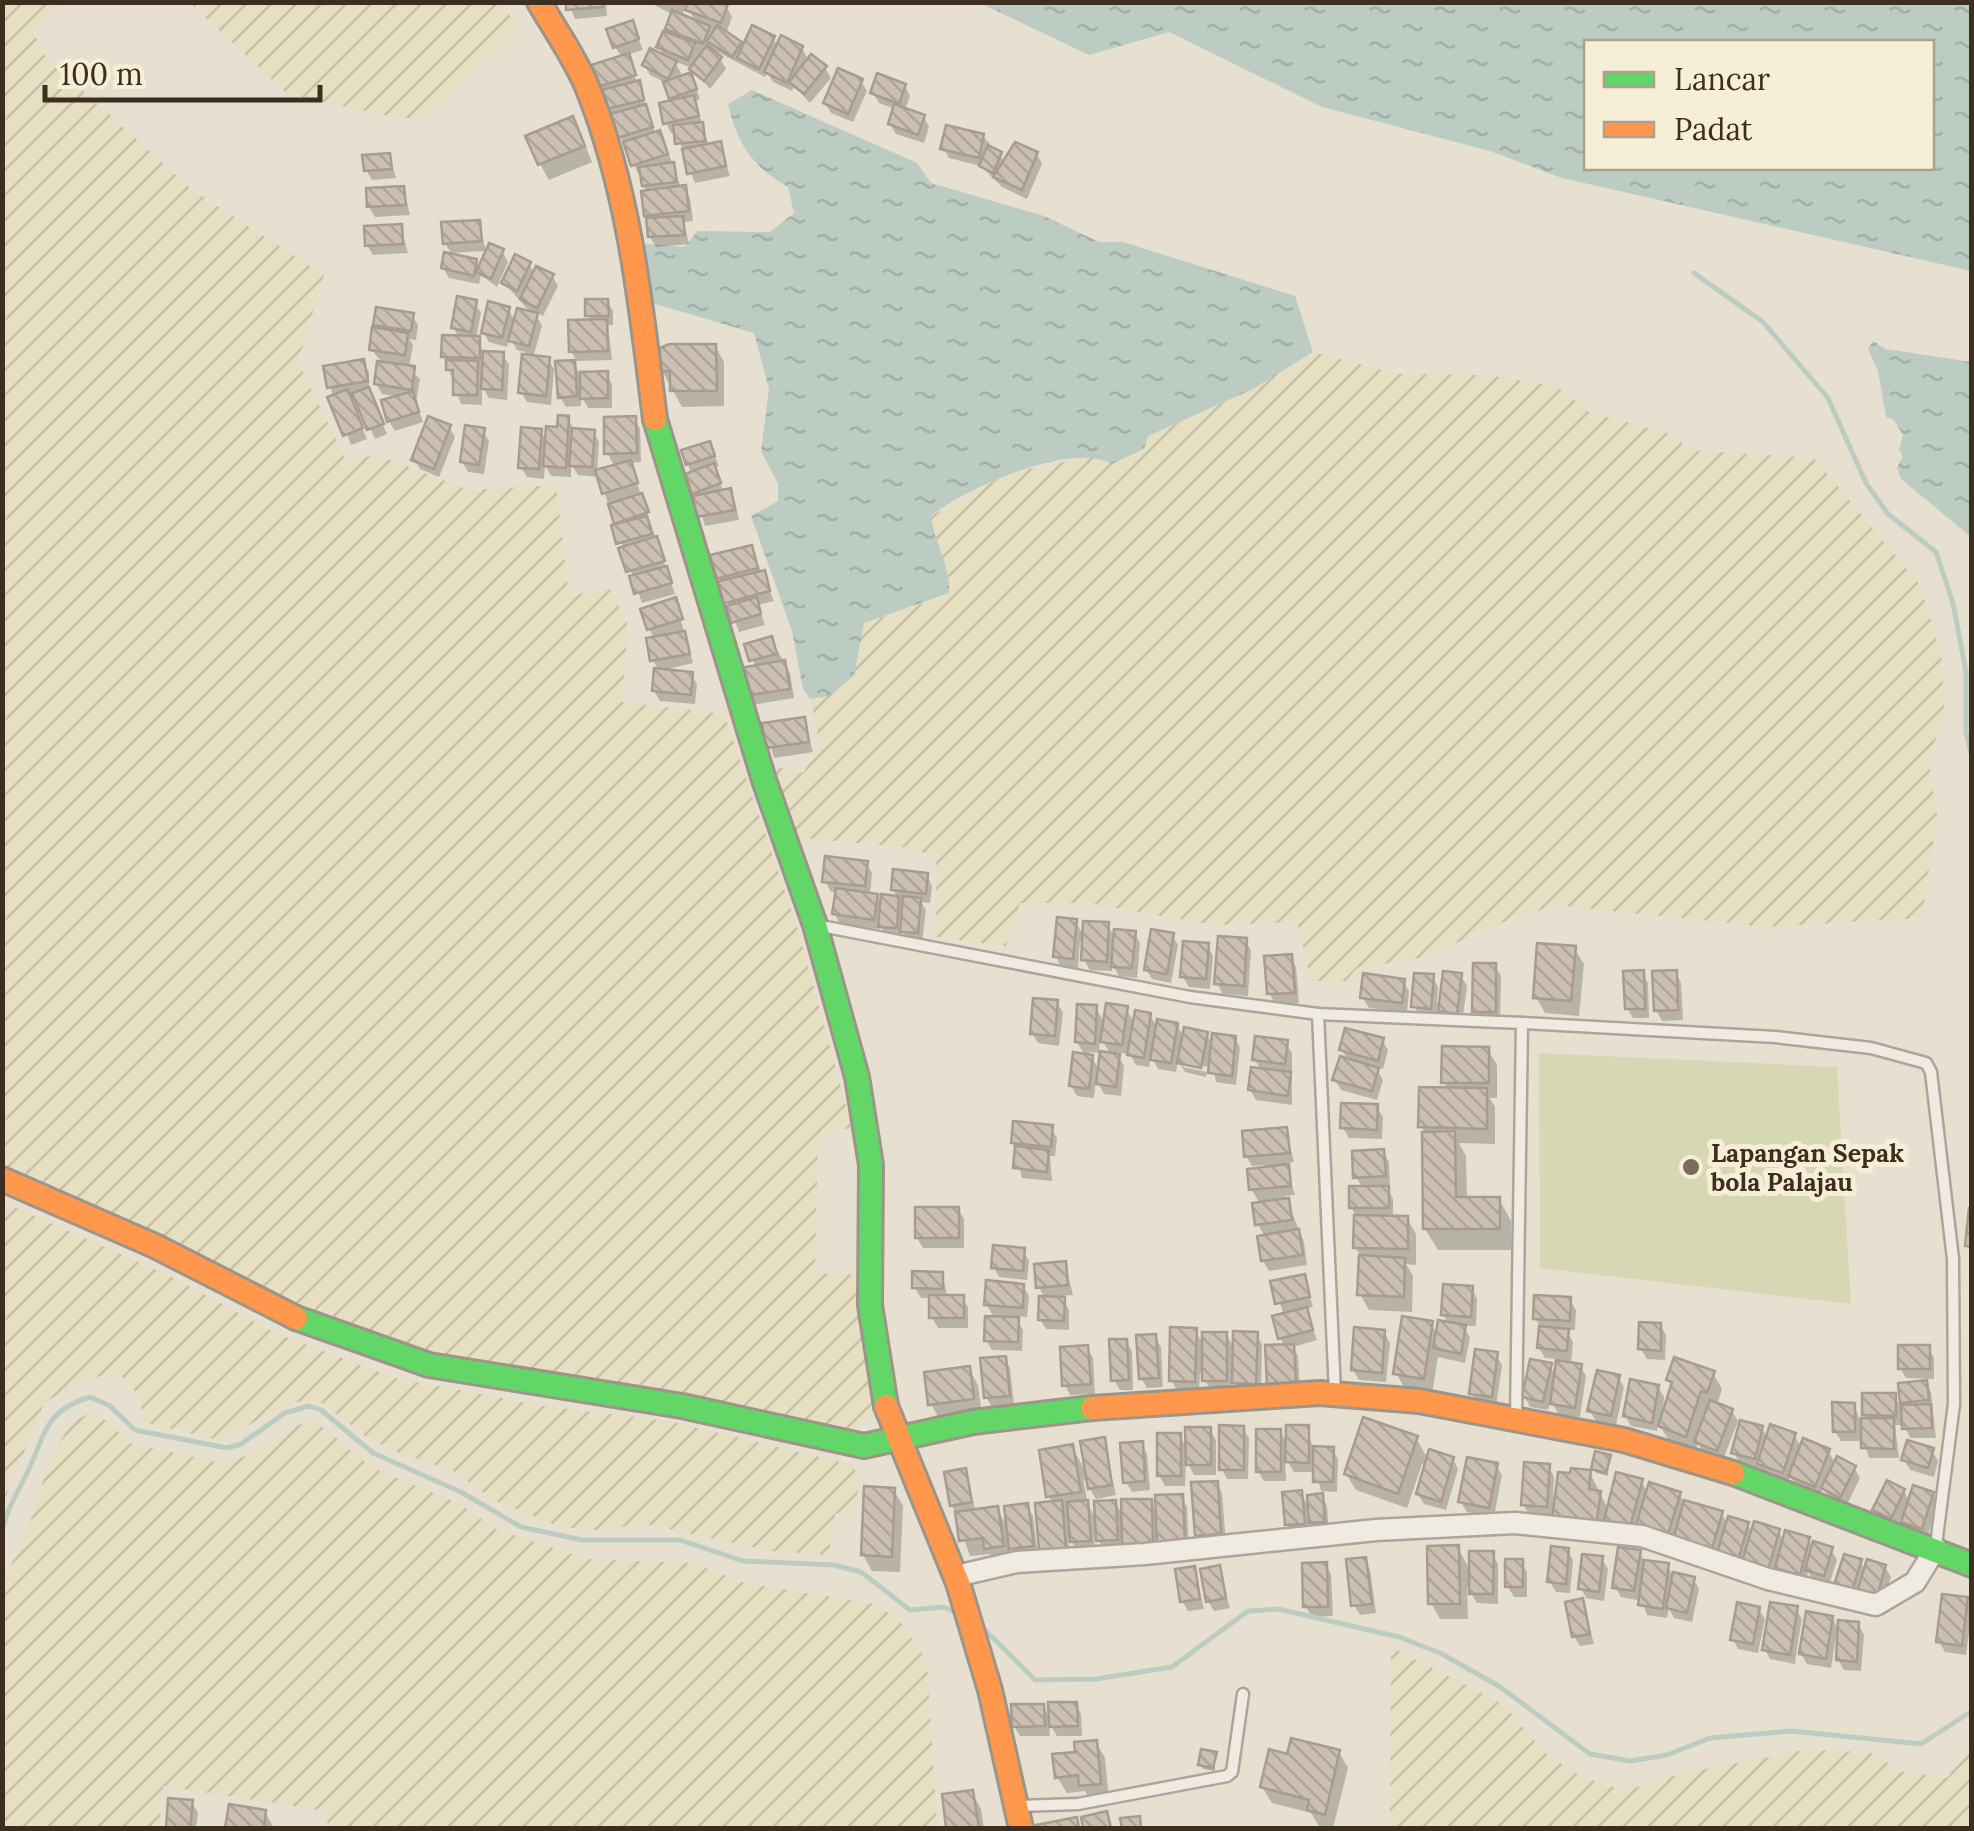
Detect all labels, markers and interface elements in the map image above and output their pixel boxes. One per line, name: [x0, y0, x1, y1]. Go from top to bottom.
scale bar: [45, 40, 320, 102]
legend: [1584, 40, 1934, 170]
text: 100 m: [60, 55, 143, 93]
text: Lancar: [1674, 60, 1770, 98]
text: Padat: [1674, 110, 1753, 148]
place label: Lapangan Sepak bola Palajau: [1710, 1137, 1904, 1198]
marker: Lapangan Sepak bola Palajau: [1680, 1156, 1702, 1178]

